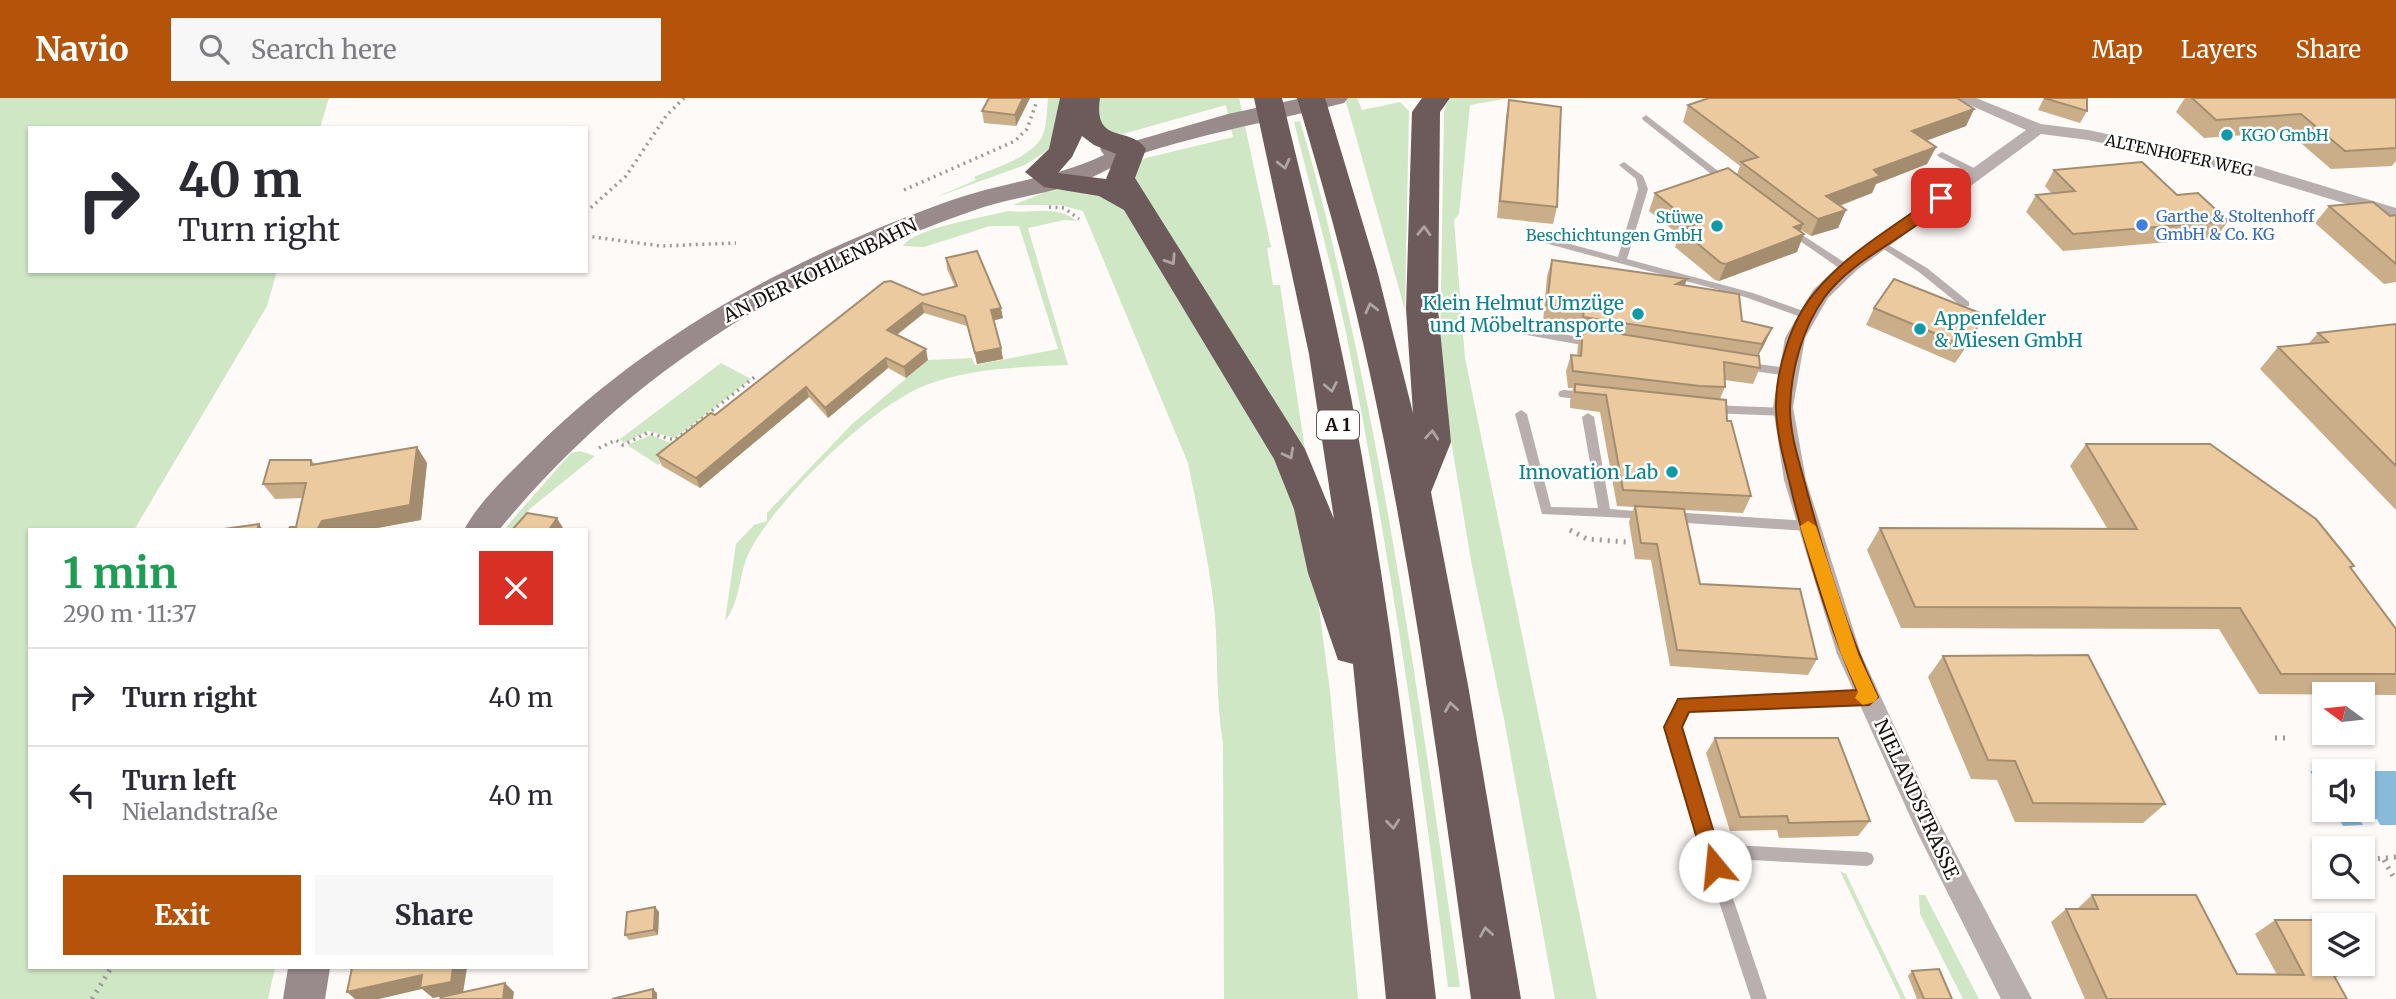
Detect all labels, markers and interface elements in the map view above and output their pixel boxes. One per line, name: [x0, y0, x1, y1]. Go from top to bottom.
search box: [171, 18, 661, 81]
text: Navio: [35, 29, 129, 70]
icon: search: [195, 30, 233, 68]
text: Search here: [251, 33, 396, 66]
text: Map: [2092, 34, 2143, 65]
text: Layers: [2181, 34, 2257, 65]
text: Share: [2295, 34, 2361, 65]
place label: KGO GmbH: [2241, 125, 2329, 145]
marker: KGO GmbH: [2219, 127, 2235, 143]
street label: ALTENHOFER WEG: [2102, 129, 2255, 180]
text: 40 m: [178, 149, 302, 210]
icon: right: [63, 154, 154, 245]
one-way arrow: [1276, 158, 1290, 170]
pin: [1911, 168, 1971, 228]
icon: arrive: [1922, 179, 1960, 217]
place label: Garthe & Stoltenhoff GmbH & Co. KG: [2156, 206, 2315, 244]
place label: Stüwe Beschichtungen GmbH: [1526, 207, 1703, 245]
text: Turn right: [178, 210, 340, 250]
street label: AN DER KOHLENBAHN: [718, 212, 921, 328]
marker: Garthe & Stoltenhoff GmbH & Co. KG: [2134, 217, 2150, 233]
marker: Stüwe Beschichtungen GmbH: [1709, 218, 1725, 234]
one-way arrow: [1416, 225, 1432, 236]
one-way arrow: [1162, 252, 1175, 265]
place label: Klein Helmut Umzüge und Möbeltransporte: [1422, 291, 1624, 337]
one-way arrow: [1365, 302, 1379, 314]
marker: Klein Helmut Umzüge und Möbeltransporte: [1630, 306, 1646, 322]
place label: Appenfelder & Miesen GmbH: [1933, 306, 2083, 352]
marker: Appenfelder & Miesen GmbH: [1912, 321, 1928, 337]
one-way arrow: [1322, 381, 1337, 393]
road number: A 1: [1317, 410, 1359, 440]
one-way arrow: [1424, 429, 1439, 440]
one-way arrow: [1281, 447, 1294, 460]
place label: Innovation Lab: [1519, 460, 1658, 484]
marker: Innovation Lab: [1664, 464, 1680, 480]
text: 1 min: [63, 547, 177, 599]
button: close: [479, 551, 553, 625]
text: 290 m · 11:37: [63, 599, 197, 628]
icon: right: [63, 678, 101, 716]
text: Turn right: [122, 681, 257, 714]
text: 40 m: [489, 681, 553, 714]
north arrow: [2312, 682, 2375, 746]
map controls: [2312, 682, 2375, 976]
one-way arrow: [1444, 701, 1459, 713]
street label: NIELANDSTRASSE: [1869, 715, 1965, 883]
button: sound: [2312, 759, 2375, 822]
text: Turn left: [122, 764, 236, 797]
icon: left: [63, 776, 101, 814]
text: 40 m: [489, 779, 553, 812]
text: Nielandstraße: [122, 797, 278, 826]
one-way arrow: [1385, 819, 1400, 830]
position arrow: [1678, 829, 1752, 903]
button: search: [2312, 836, 2375, 899]
button: Exit: [63, 875, 301, 955]
button: Share: [315, 875, 553, 955]
button: layers: [2312, 913, 2375, 976]
one-way arrow: [1479, 926, 1494, 937]

